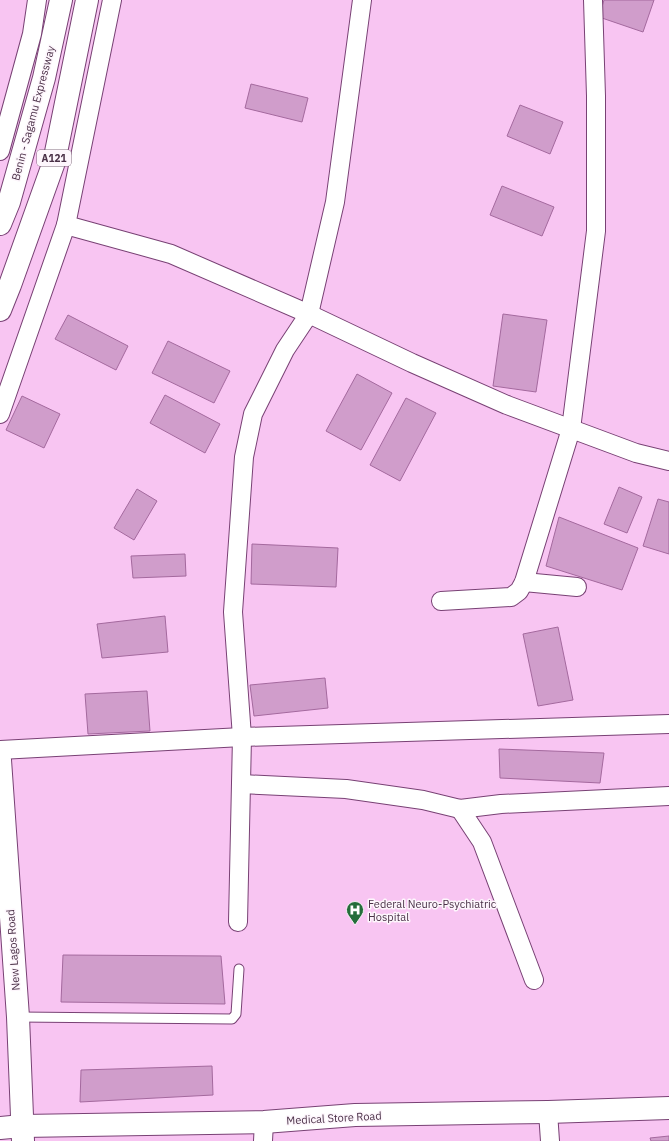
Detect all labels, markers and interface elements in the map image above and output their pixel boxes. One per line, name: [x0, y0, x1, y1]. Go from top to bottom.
street label: Benin - Sagamu Expressway: [8, 44, 58, 182]
road number: A121: [37, 150, 71, 166]
place label: Federal Neuro-Psychiatric Hospital: [368, 897, 497, 924]
hospital icon: Federal Neuro-Psychiatric Hospital: [345, 900, 365, 925]
street label: New Lagos Road: [3, 909, 23, 991]
street label: Medical Store Road: [286, 1109, 382, 1127]

